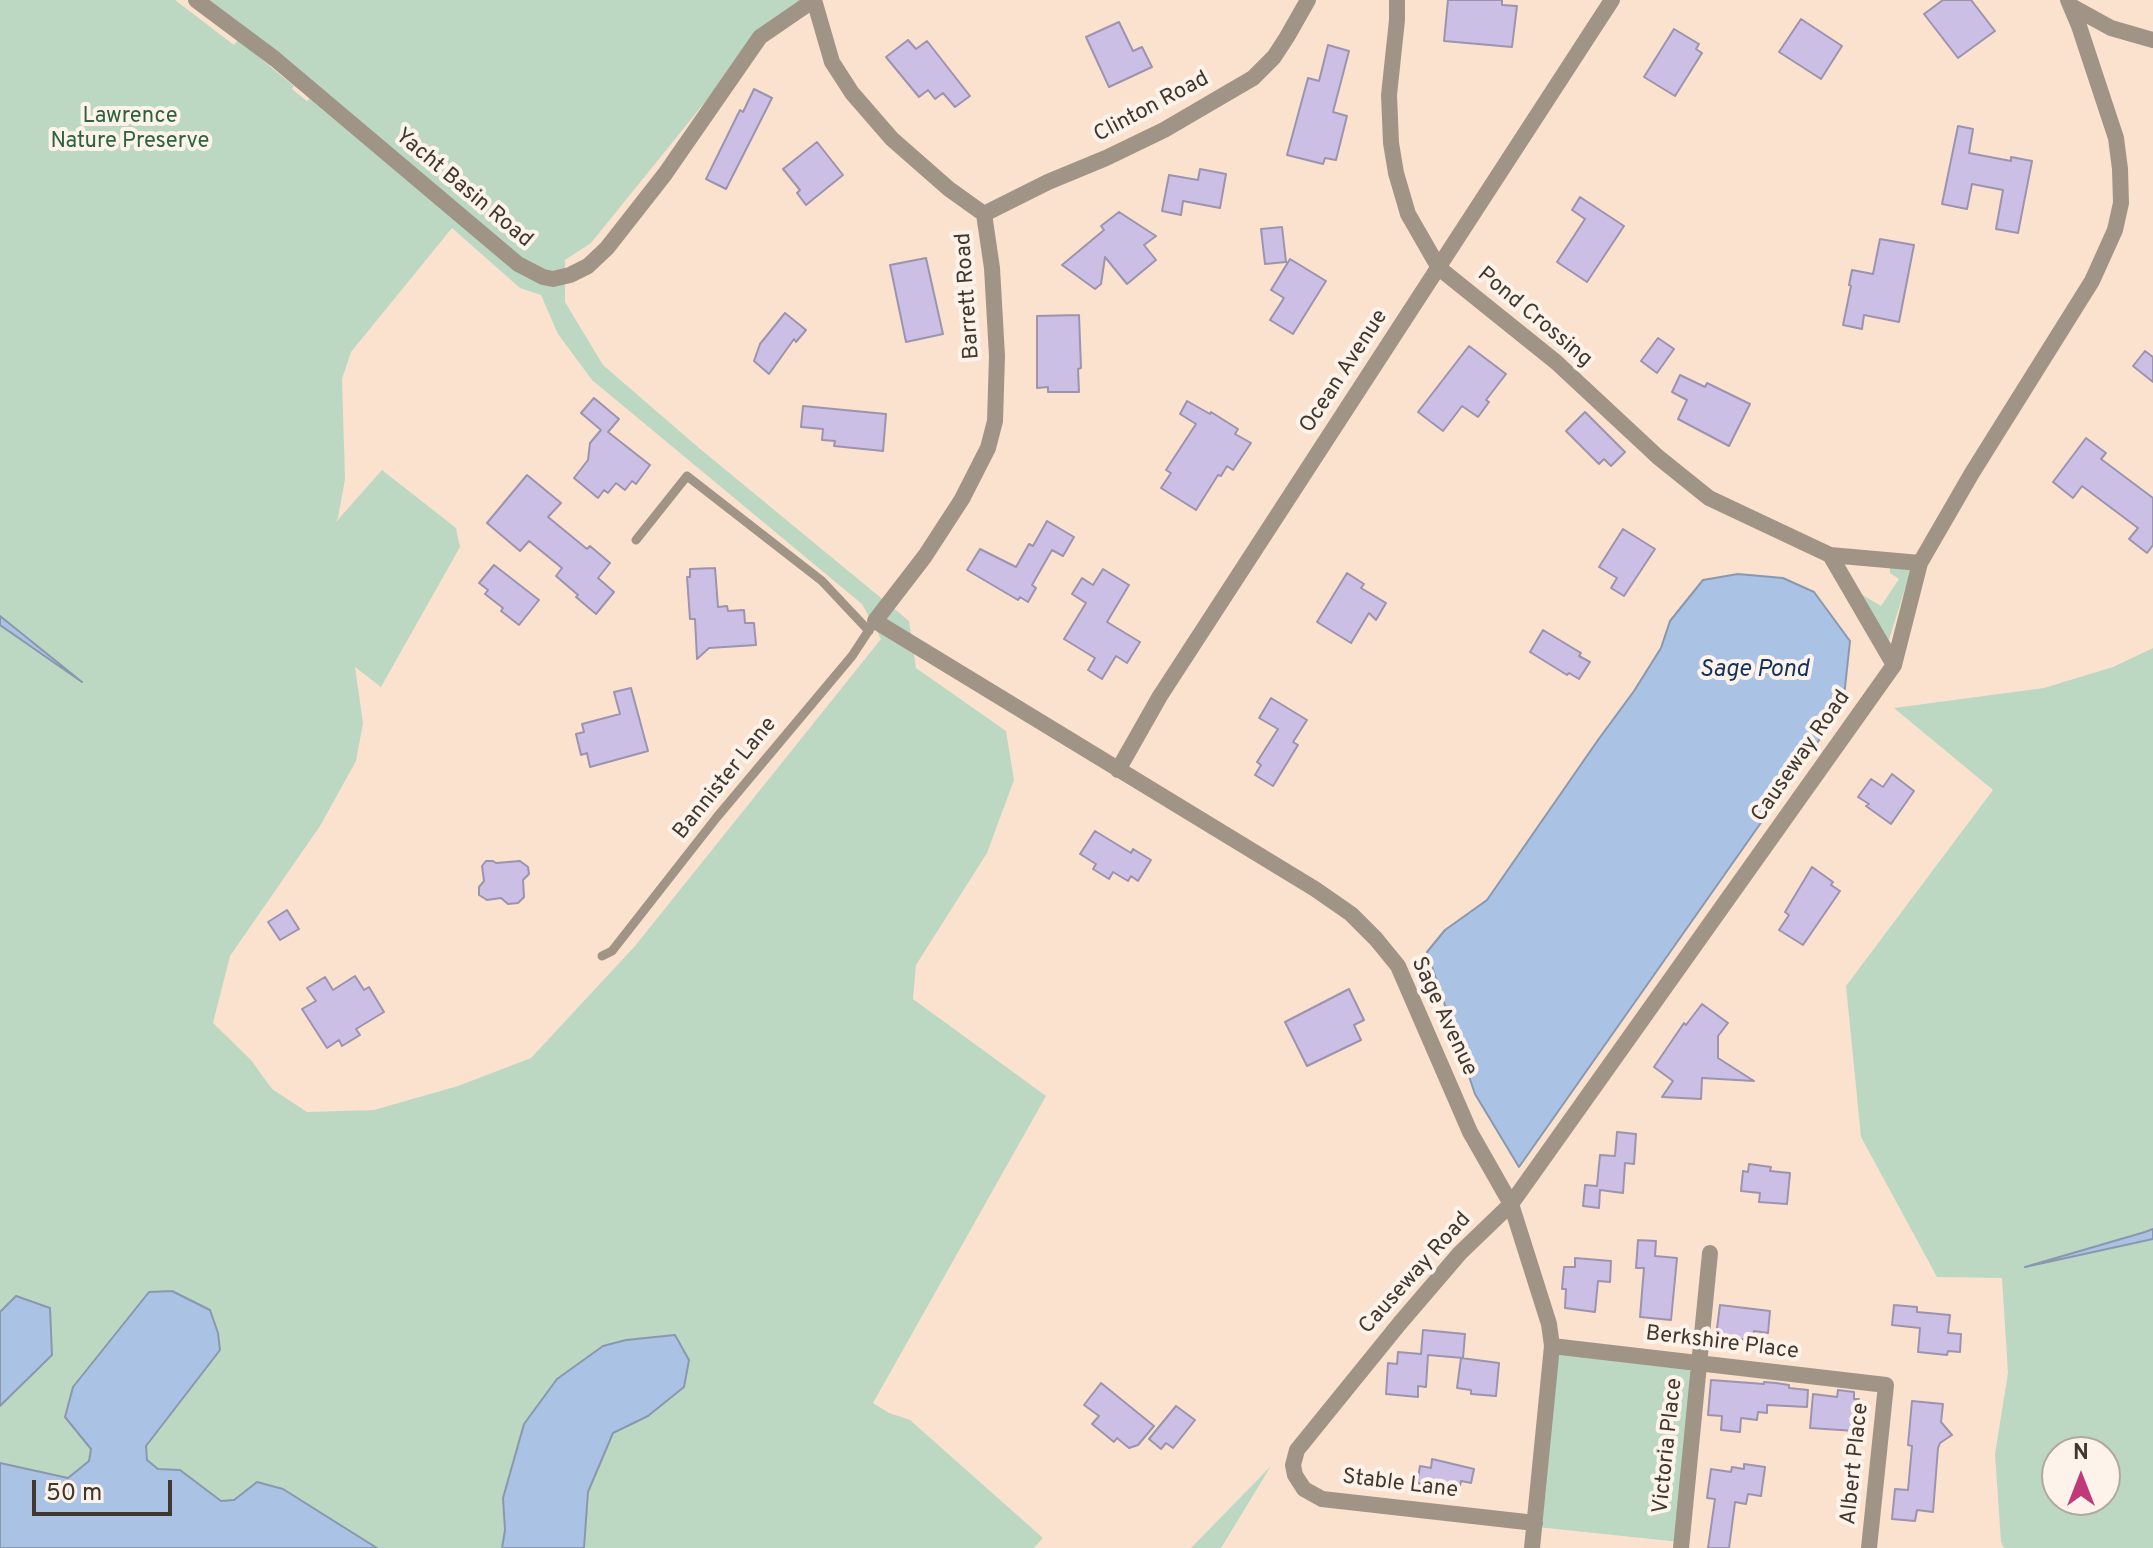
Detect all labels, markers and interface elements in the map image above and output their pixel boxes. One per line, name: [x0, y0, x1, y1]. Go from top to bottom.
street label: Clinton Road: [1090, 67, 1214, 149]
park label: Lawrence Nature Preserve: [51, 105, 209, 156]
street label: Yacht Basin Road: [389, 124, 537, 254]
street label: Barrett Road: [951, 232, 987, 360]
street label: Pond Crossing: [1471, 262, 1597, 374]
street label: Ocean Avenue: [1295, 305, 1395, 439]
water label: Sage Pond: [1699, 657, 1809, 685]
street label: Causeway Road: [1747, 686, 1857, 828]
street label: Bannister Lane: [669, 712, 783, 846]
street label: Sage Avenue: [1404, 953, 1482, 1081]
street label: Causeway Road: [1354, 1208, 1478, 1340]
street label: Berkshire Place: [1644, 1322, 1800, 1366]
street label: Victoria Place: [1649, 1377, 1689, 1515]
street label: Albert Place: [1836, 1402, 1876, 1526]
north arrow: [2041, 1436, 2121, 1516]
text: N: [2073, 1440, 2089, 1467]
scale bar: [36, 1464, 176, 1514]
street label: Stable Lane: [1341, 1465, 1459, 1505]
text: 50 m: [46, 1479, 102, 1509]

